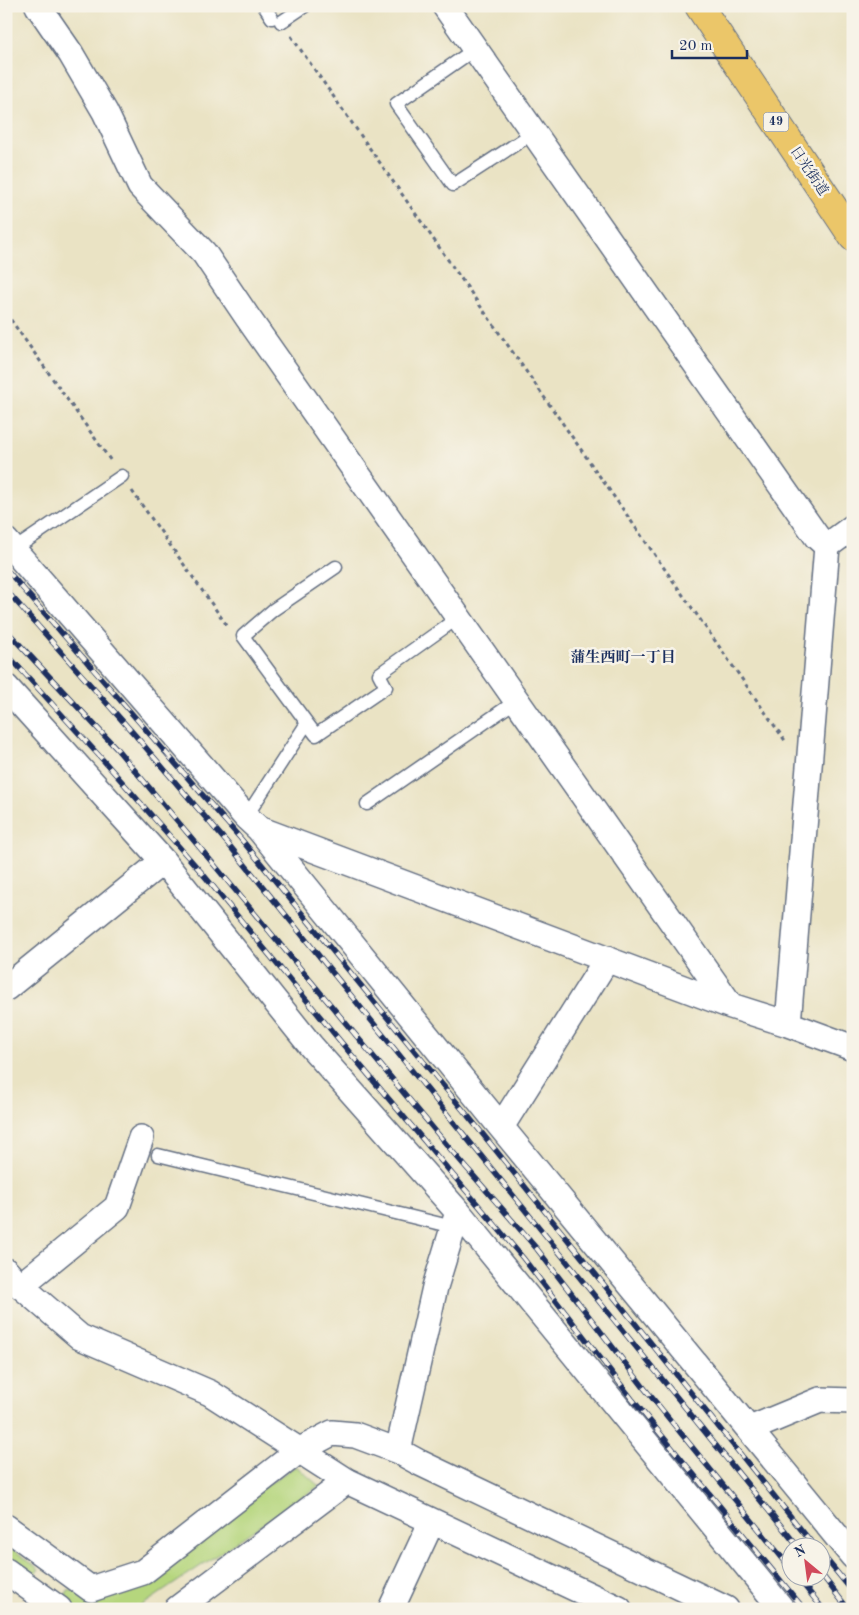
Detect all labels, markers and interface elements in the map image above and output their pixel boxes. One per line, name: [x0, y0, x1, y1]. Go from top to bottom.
scale bar: [672, 28, 746, 60]
text: 20 m: [679, 39, 713, 54]
road number: 49: [764, 112, 788, 132]
street label: 日光街道: [788, 143, 831, 198]
district label: 蒲生西町一丁目: [570, 649, 676, 666]
north arrow: [782, 1538, 832, 1588]
text: N: [792, 1543, 809, 1560]

